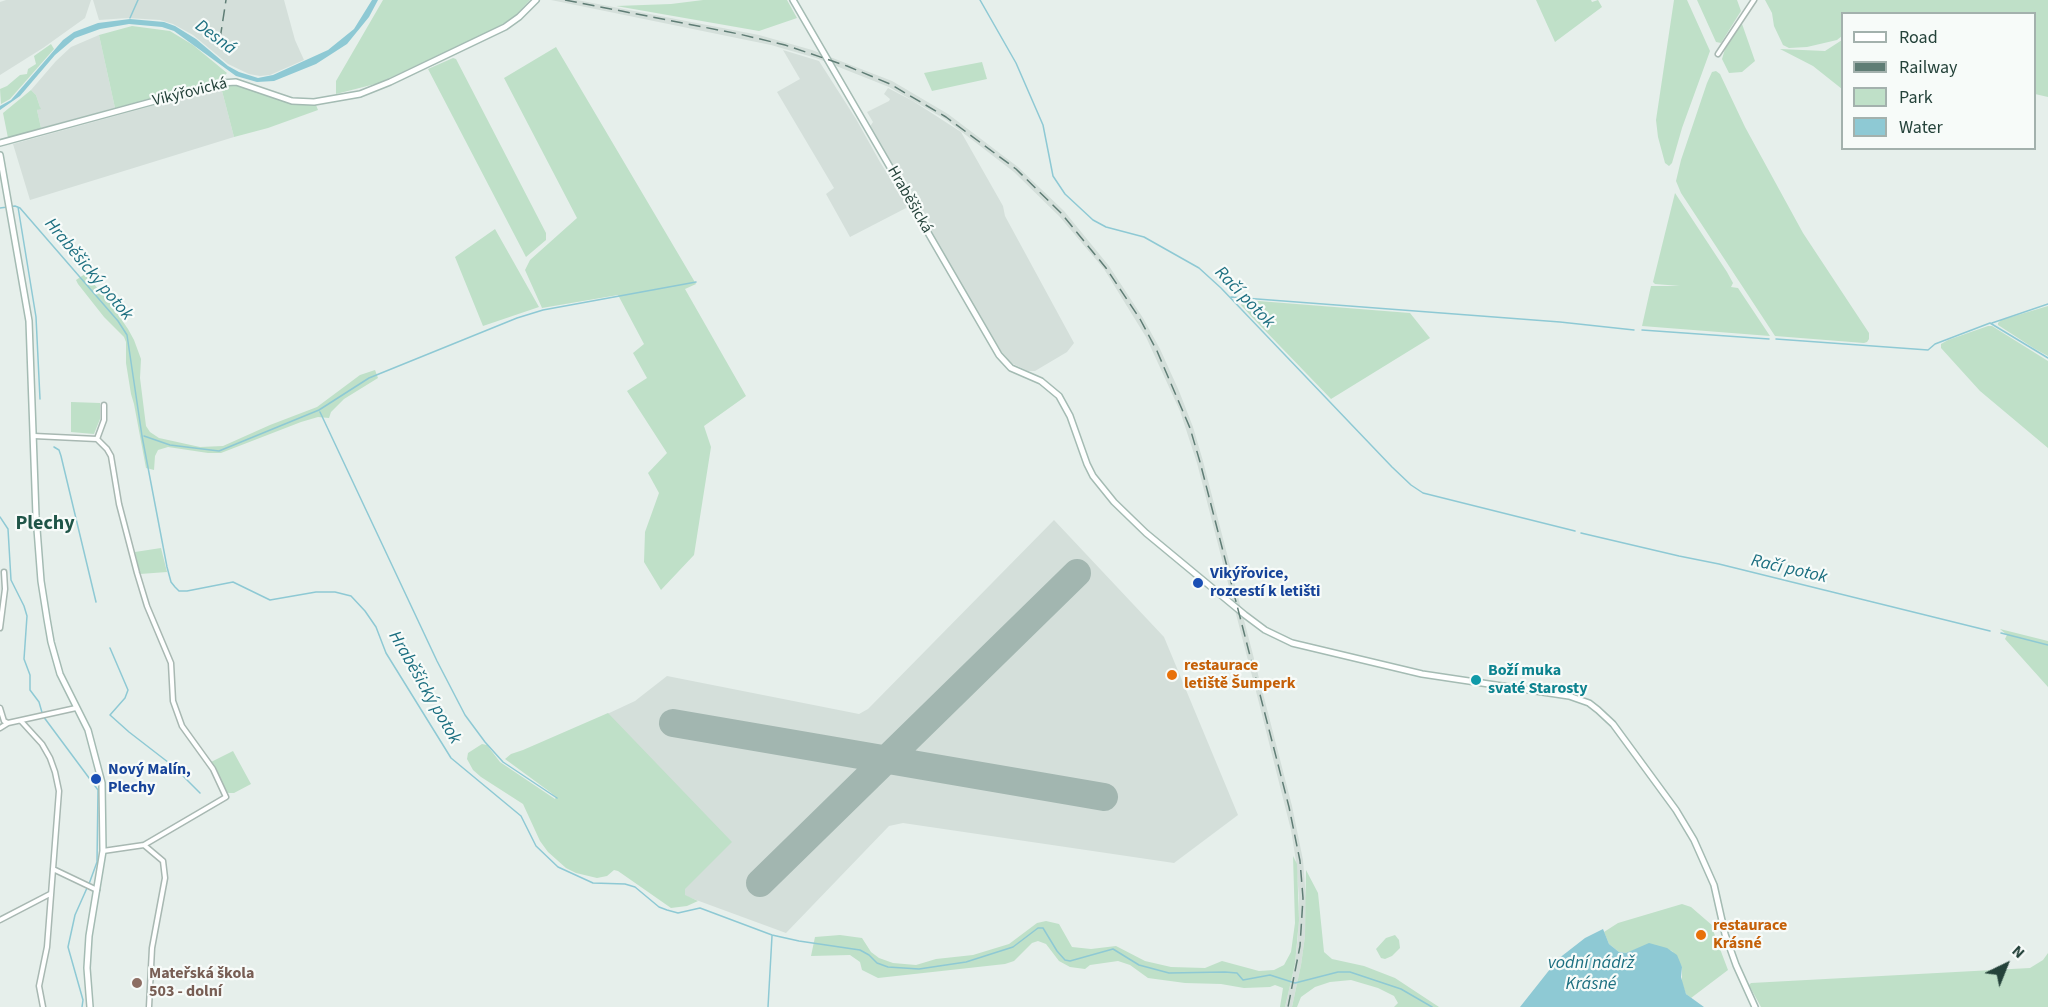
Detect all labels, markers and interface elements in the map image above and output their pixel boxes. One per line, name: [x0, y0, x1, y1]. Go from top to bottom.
legend: [1841, 12, 2036, 150]
water label: Desná: [190, 16, 240, 60]
text: Road: [1899, 25, 1938, 50]
text: Railway: [1899, 55, 1958, 80]
street label: Vikýřovická: [151, 74, 229, 112]
text: Park: [1899, 85, 1933, 110]
text: Water: [1899, 115, 1943, 140]
street label: Hraběšická: [882, 163, 936, 237]
water label: Hraběšický potok: [39, 214, 137, 326]
water label: Račí potok: [1209, 263, 1279, 333]
district label: Plechy: [15, 513, 75, 537]
water label: Račí potok: [1749, 551, 1829, 589]
place label: Vikýřovice, rozcestí k letišti: [1210, 564, 1320, 602]
marker: Vikýřovice, rozcestí k letišti: [1191, 576, 1205, 590]
water label: Hraběšický potok: [383, 628, 465, 748]
place label: restaurace letiště Šumperk: [1184, 656, 1296, 694]
place label: Boží muka svaté Starosty: [1488, 661, 1588, 699]
marker: restaurace letiště Šumperk: [1165, 668, 1179, 682]
marker: Boží muka svaté Starosty: [1469, 673, 1483, 687]
place label: Nový Malín, Plechy: [108, 760, 191, 798]
marker: Nový Malín, Plechy: [89, 772, 103, 786]
place label: restaurace Krásné: [1713, 916, 1787, 954]
marker: restaurace Krásné: [1694, 928, 1708, 942]
north arrow: [1976, 935, 2036, 995]
text: N: [2007, 940, 2030, 964]
water label: vodní nádrž Krásné: [1548, 953, 1634, 996]
place label: Mateřská škola 503 - dolní: [149, 964, 254, 1002]
marker: Mateřská škola 503 - dolní: [130, 976, 144, 990]

